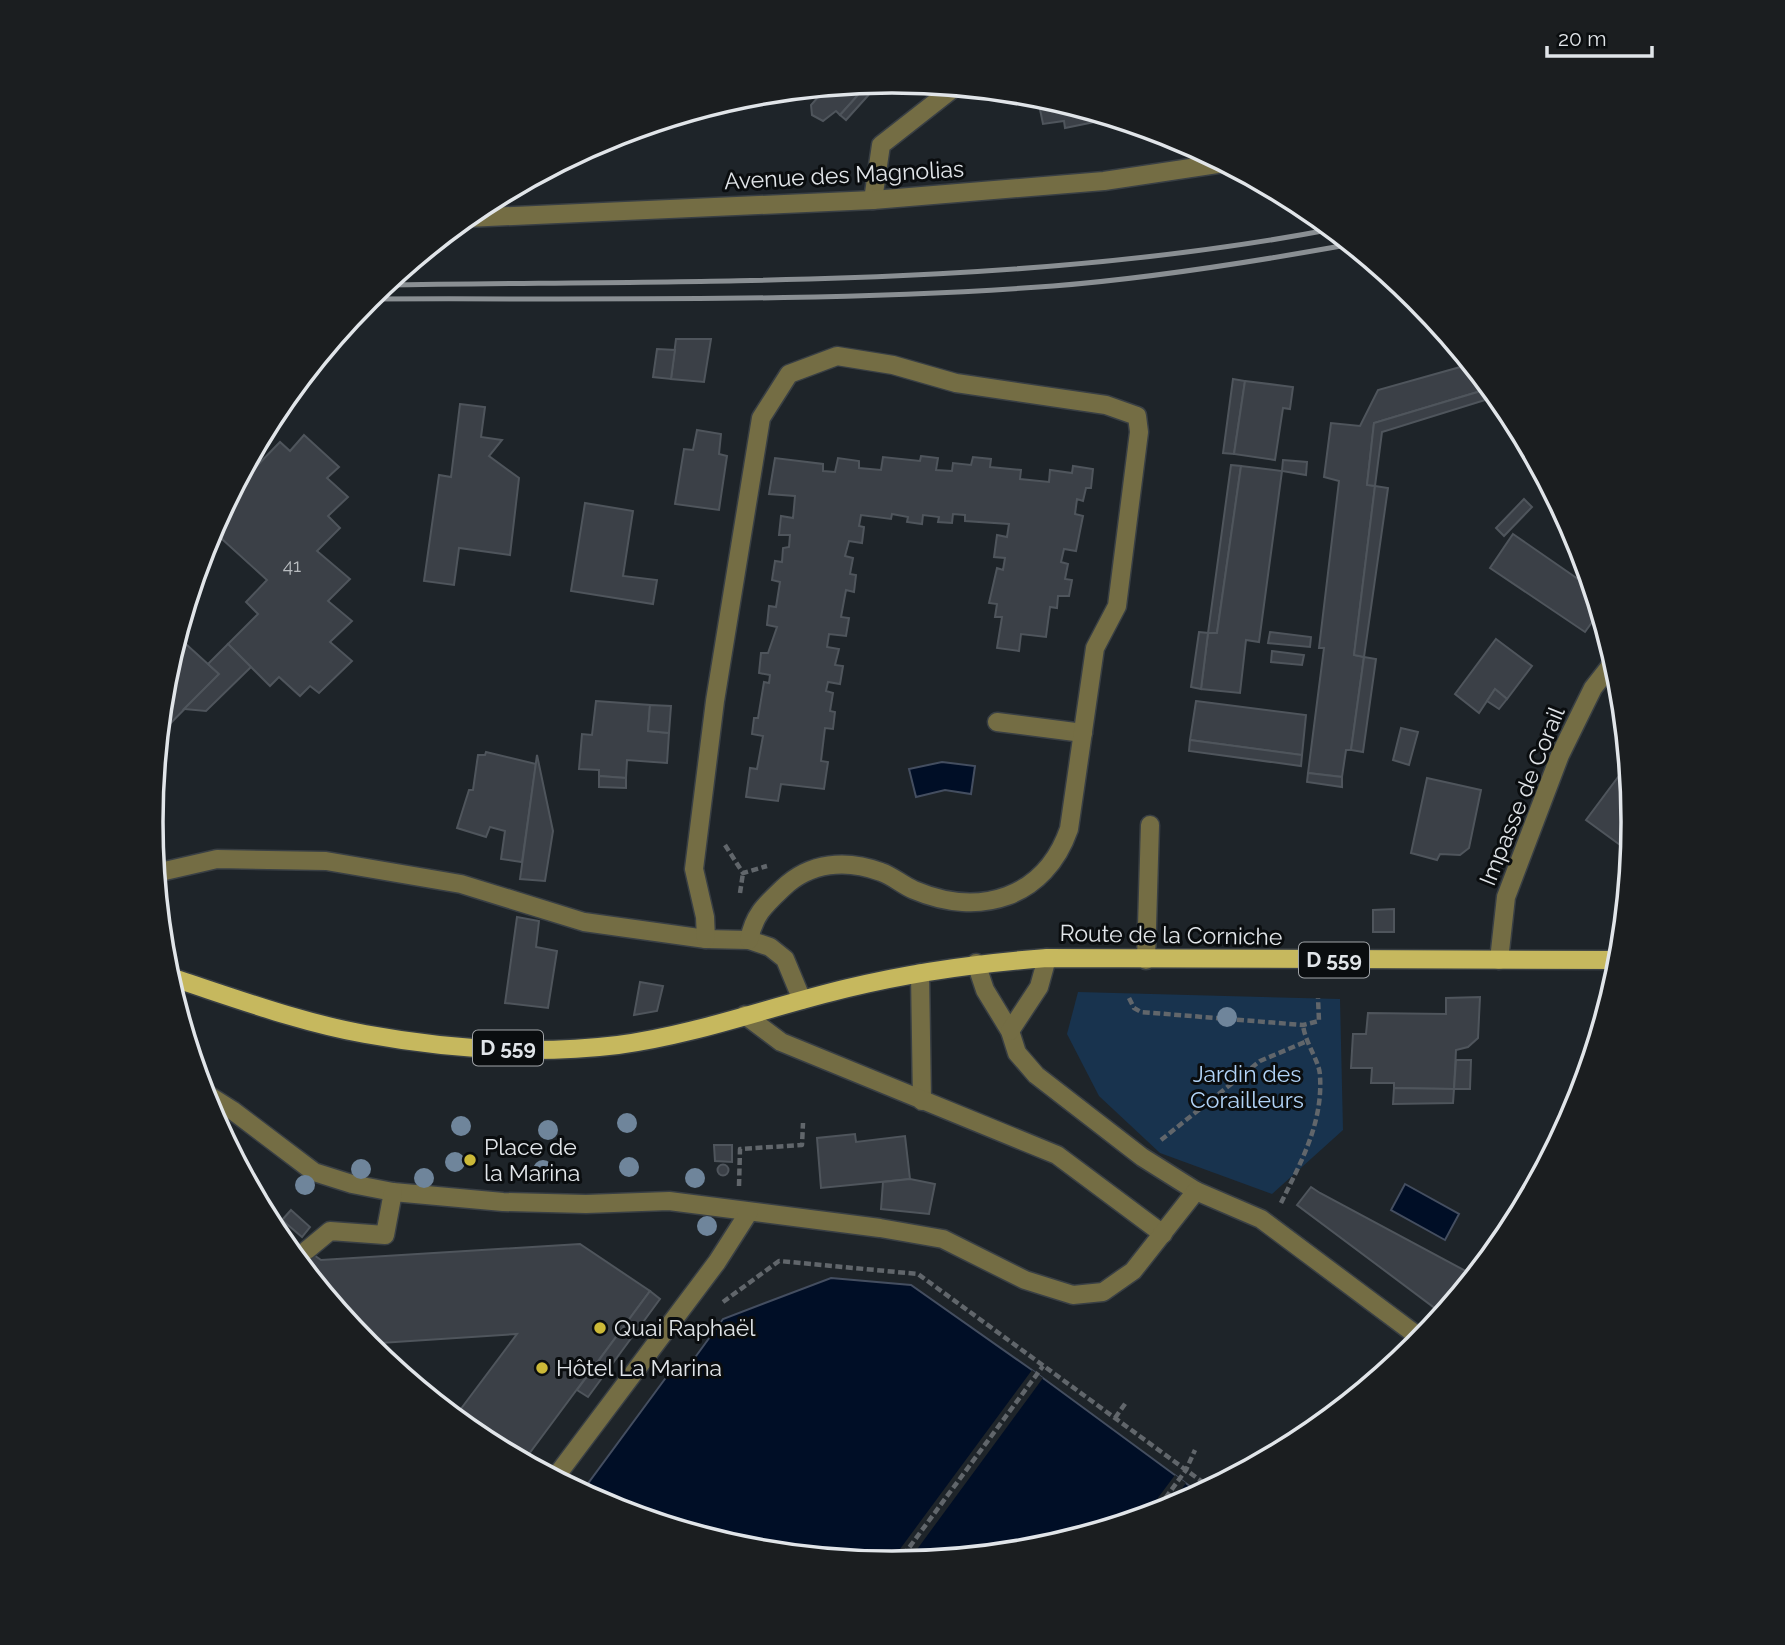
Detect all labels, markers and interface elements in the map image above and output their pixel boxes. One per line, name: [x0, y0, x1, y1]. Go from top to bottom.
scale bar: [1547, 14, 1652, 58]
text: 20 m: [1558, 26, 1606, 51]
street label: Avenue des Magnolias: [723, 155, 965, 194]
house number: 41: [283, 554, 301, 576]
street label: Impasse de Corail: [1473, 702, 1570, 889]
street label: Route de la Corniche: [1059, 919, 1283, 950]
road number: D 559: [1299, 942, 1369, 978]
road number: D 559: [473, 1030, 543, 1066]
park label: Jardin des Corailleurs: [1190, 1060, 1304, 1113]
place label: Place de la Marina: [484, 1133, 580, 1186]
marker: Place de la Marina: [462, 1152, 478, 1168]
place label: Quai Raphaël: [614, 1314, 756, 1341]
marker: Quai Raphaël: [592, 1320, 608, 1336]
place label: Hôtel La Marina: [556, 1354, 722, 1381]
marker: Hôtel La Marina: [534, 1360, 550, 1376]

